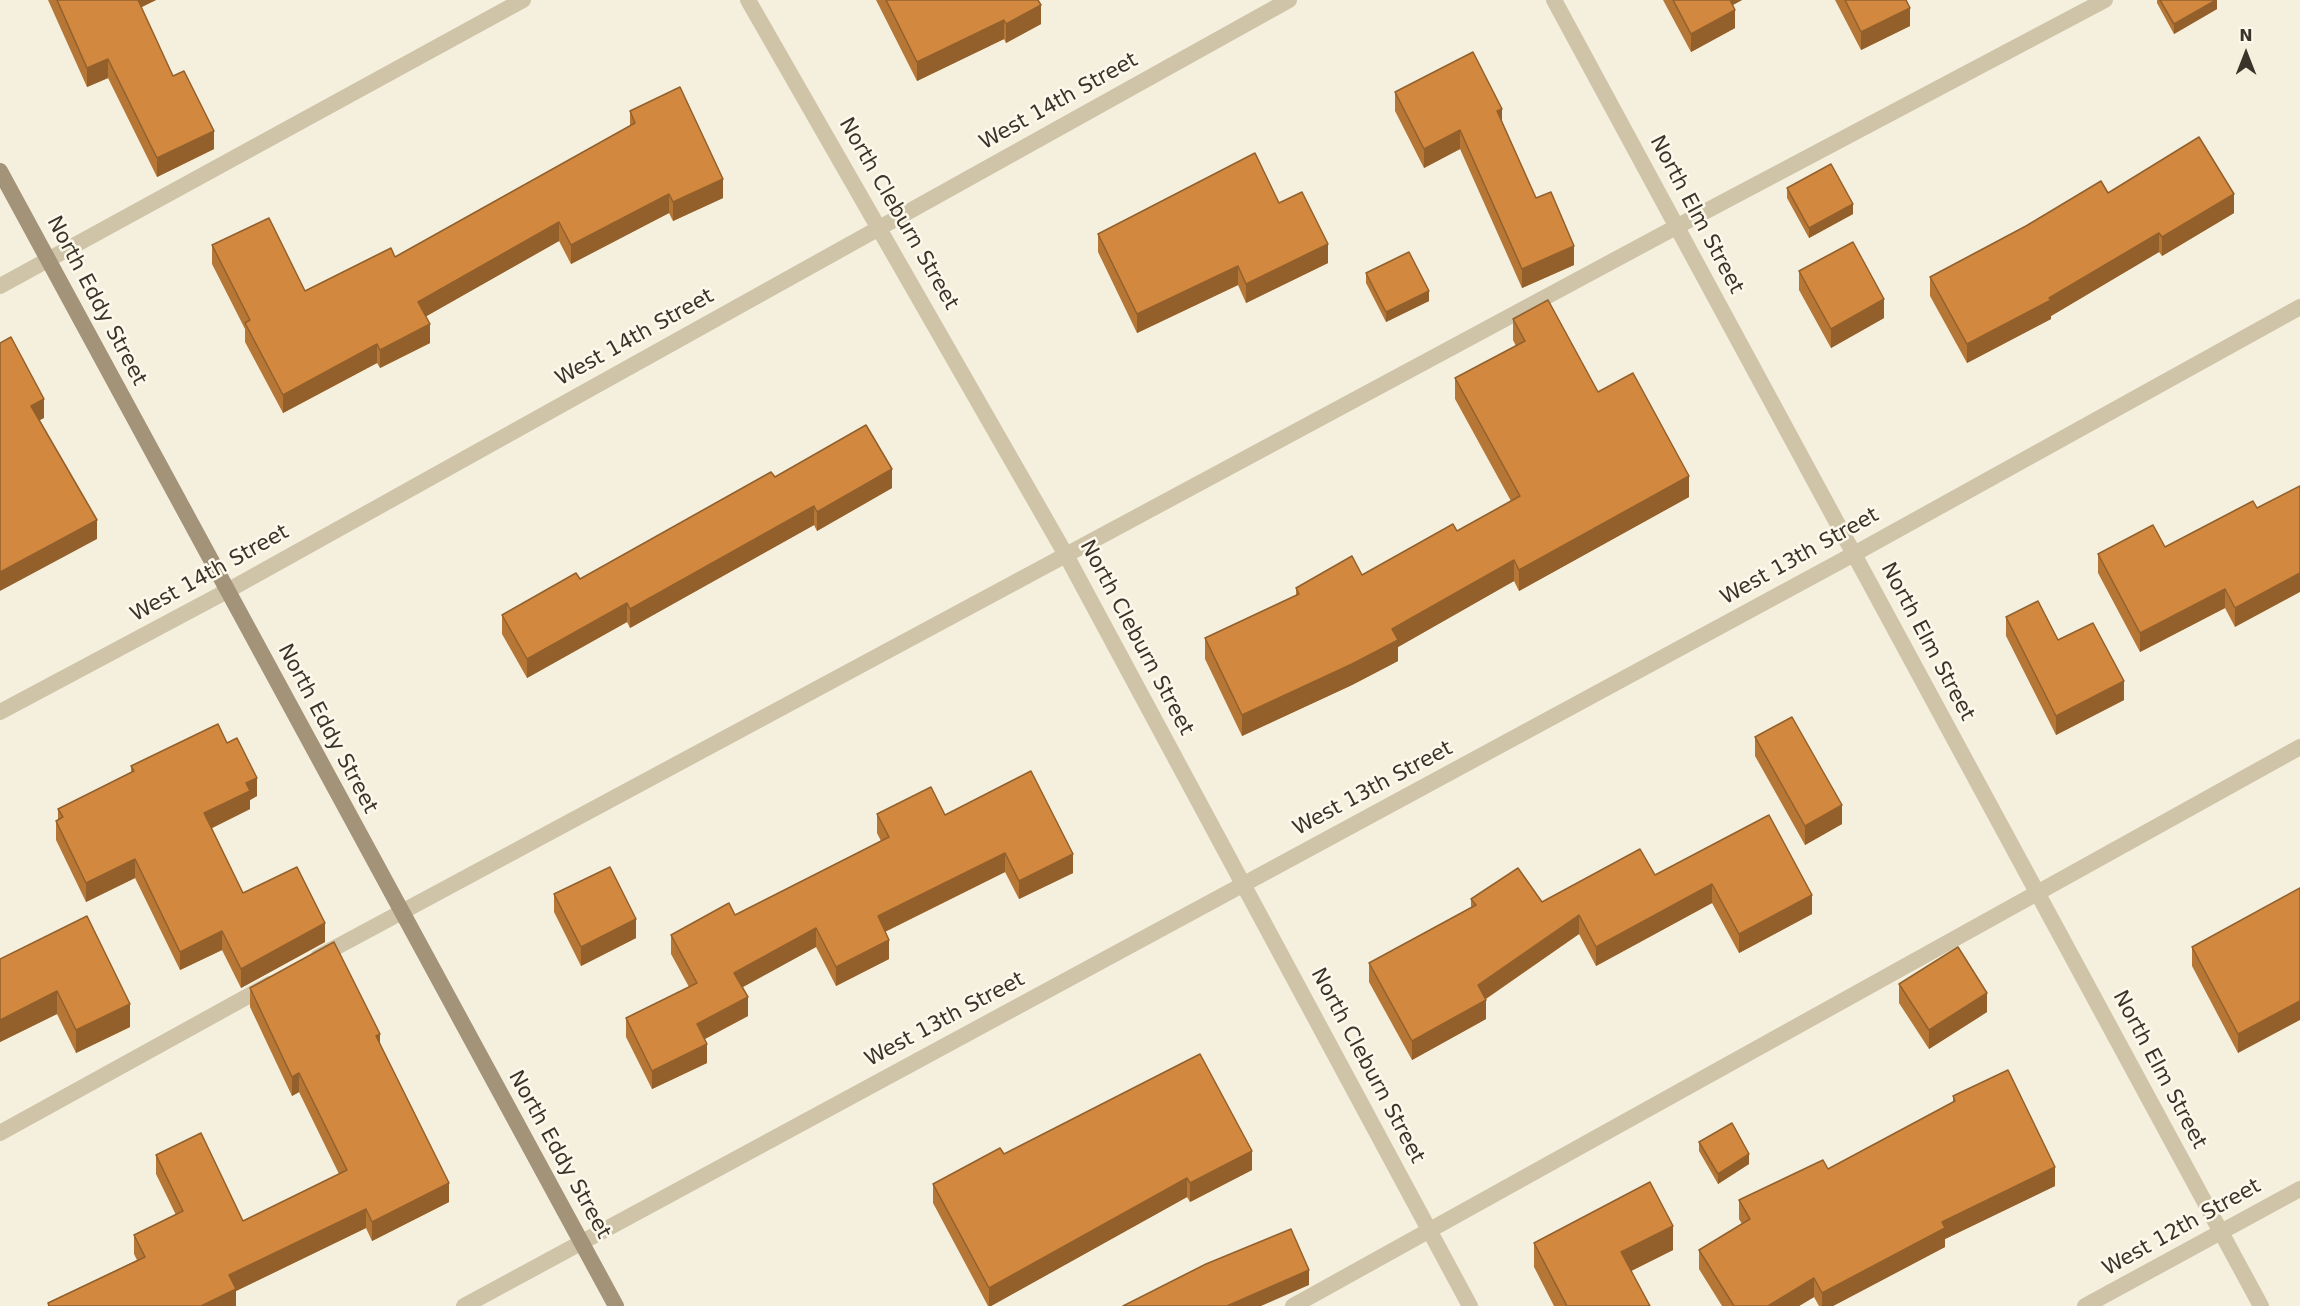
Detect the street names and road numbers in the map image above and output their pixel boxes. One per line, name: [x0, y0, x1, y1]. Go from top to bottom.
street label: West 14th Street: [975, 48, 1143, 156]
street label: North Cleburn Street: [833, 114, 963, 314]
street label: North Elm Street: [1644, 132, 1748, 298]
street label: North Eddy Street: [41, 212, 151, 390]
street label: West 14th Street: [551, 284, 719, 392]
street label: West 13th Street: [1716, 503, 1884, 611]
street label: West 14th Street: [126, 520, 294, 628]
street label: North Cleburn Street: [1074, 536, 1198, 740]
street label: North Elm Street: [1875, 559, 1979, 725]
street label: North Eddy Street: [272, 640, 382, 818]
street label: West 13th Street: [1289, 736, 1457, 842]
street label: North Cleburn Street: [1305, 964, 1429, 1168]
street label: West 13th Street: [861, 967, 1029, 1073]
street label: North Elm Street: [2107, 987, 2211, 1153]
street label: North Eddy Street: [502, 1067, 616, 1243]
street label: West 12th Street: [2098, 1174, 2266, 1282]

